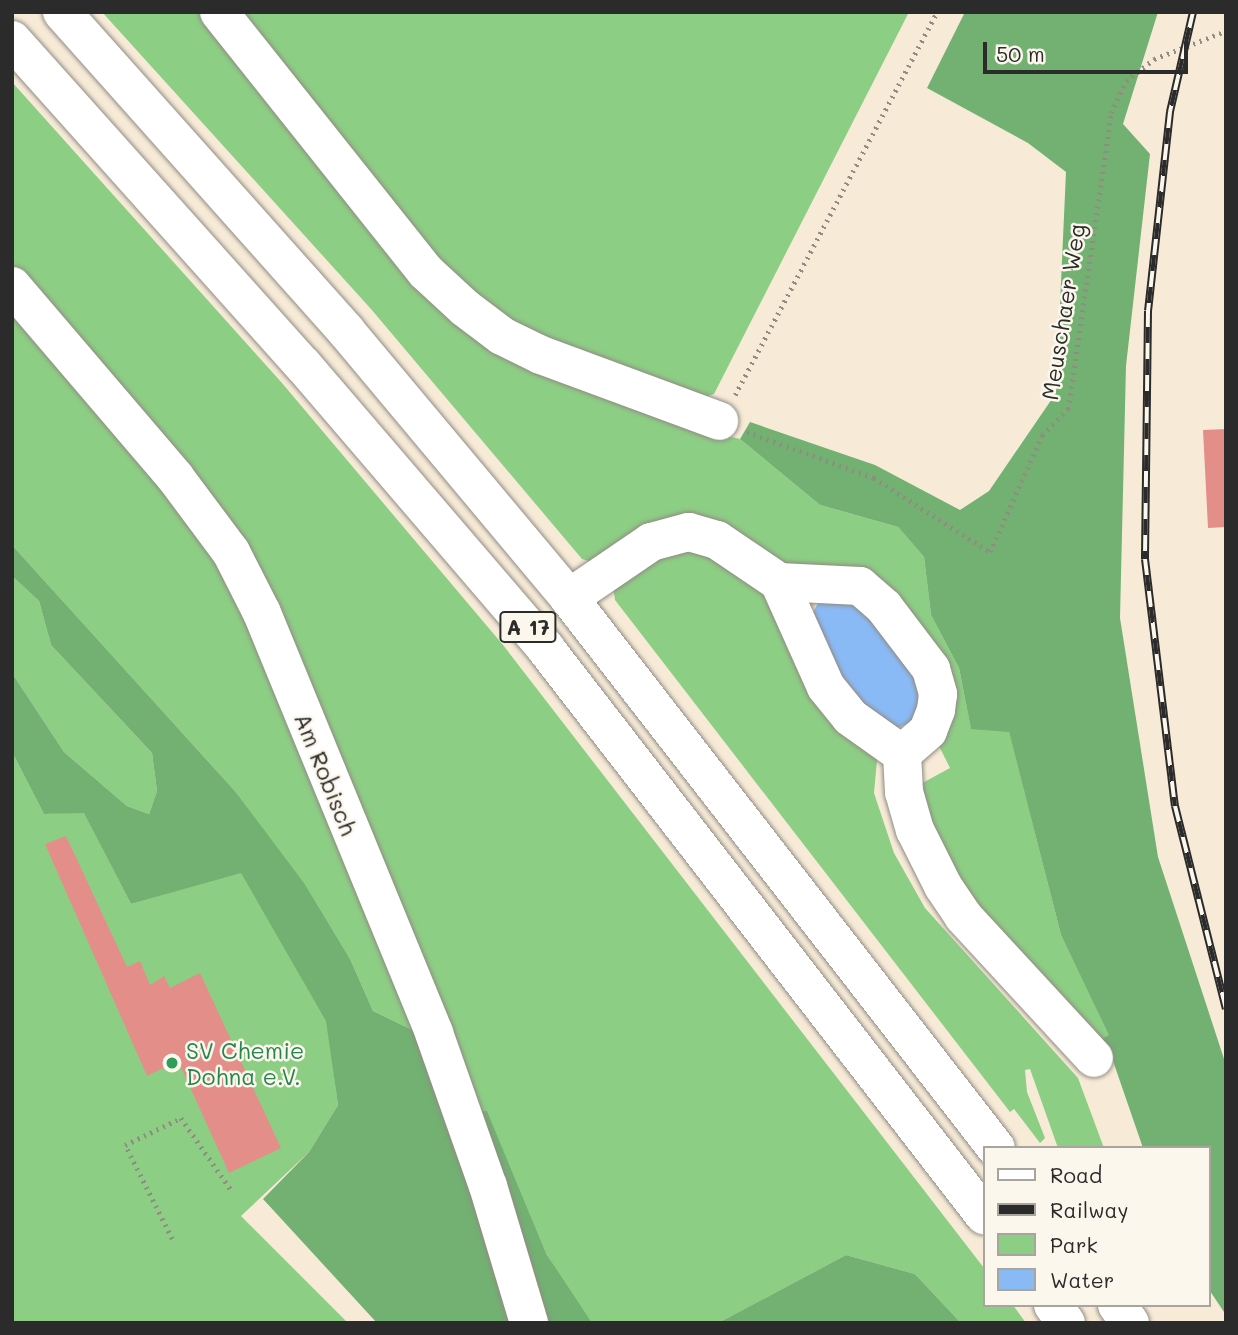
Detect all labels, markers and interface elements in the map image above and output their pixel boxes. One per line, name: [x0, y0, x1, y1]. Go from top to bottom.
scale bar: [986, 28, 1191, 72]
text: 50 m: [996, 40, 1045, 67]
street label: Meuschaer Weg: [1035, 222, 1091, 402]
road number: A 17: [498, 610, 558, 644]
street label: Am Robisch: [289, 709, 363, 839]
place label: SV Chemie Dohna e.V.: [186, 1036, 304, 1090]
marker: SV Chemie Dohna e.V.: [164, 1055, 180, 1071]
legend: [982, 1146, 1210, 1307]
text: Road: [1050, 1161, 1102, 1188]
text: Railway: [1050, 1196, 1129, 1223]
text: Park: [1050, 1231, 1098, 1258]
text: Water: [1050, 1266, 1114, 1293]

